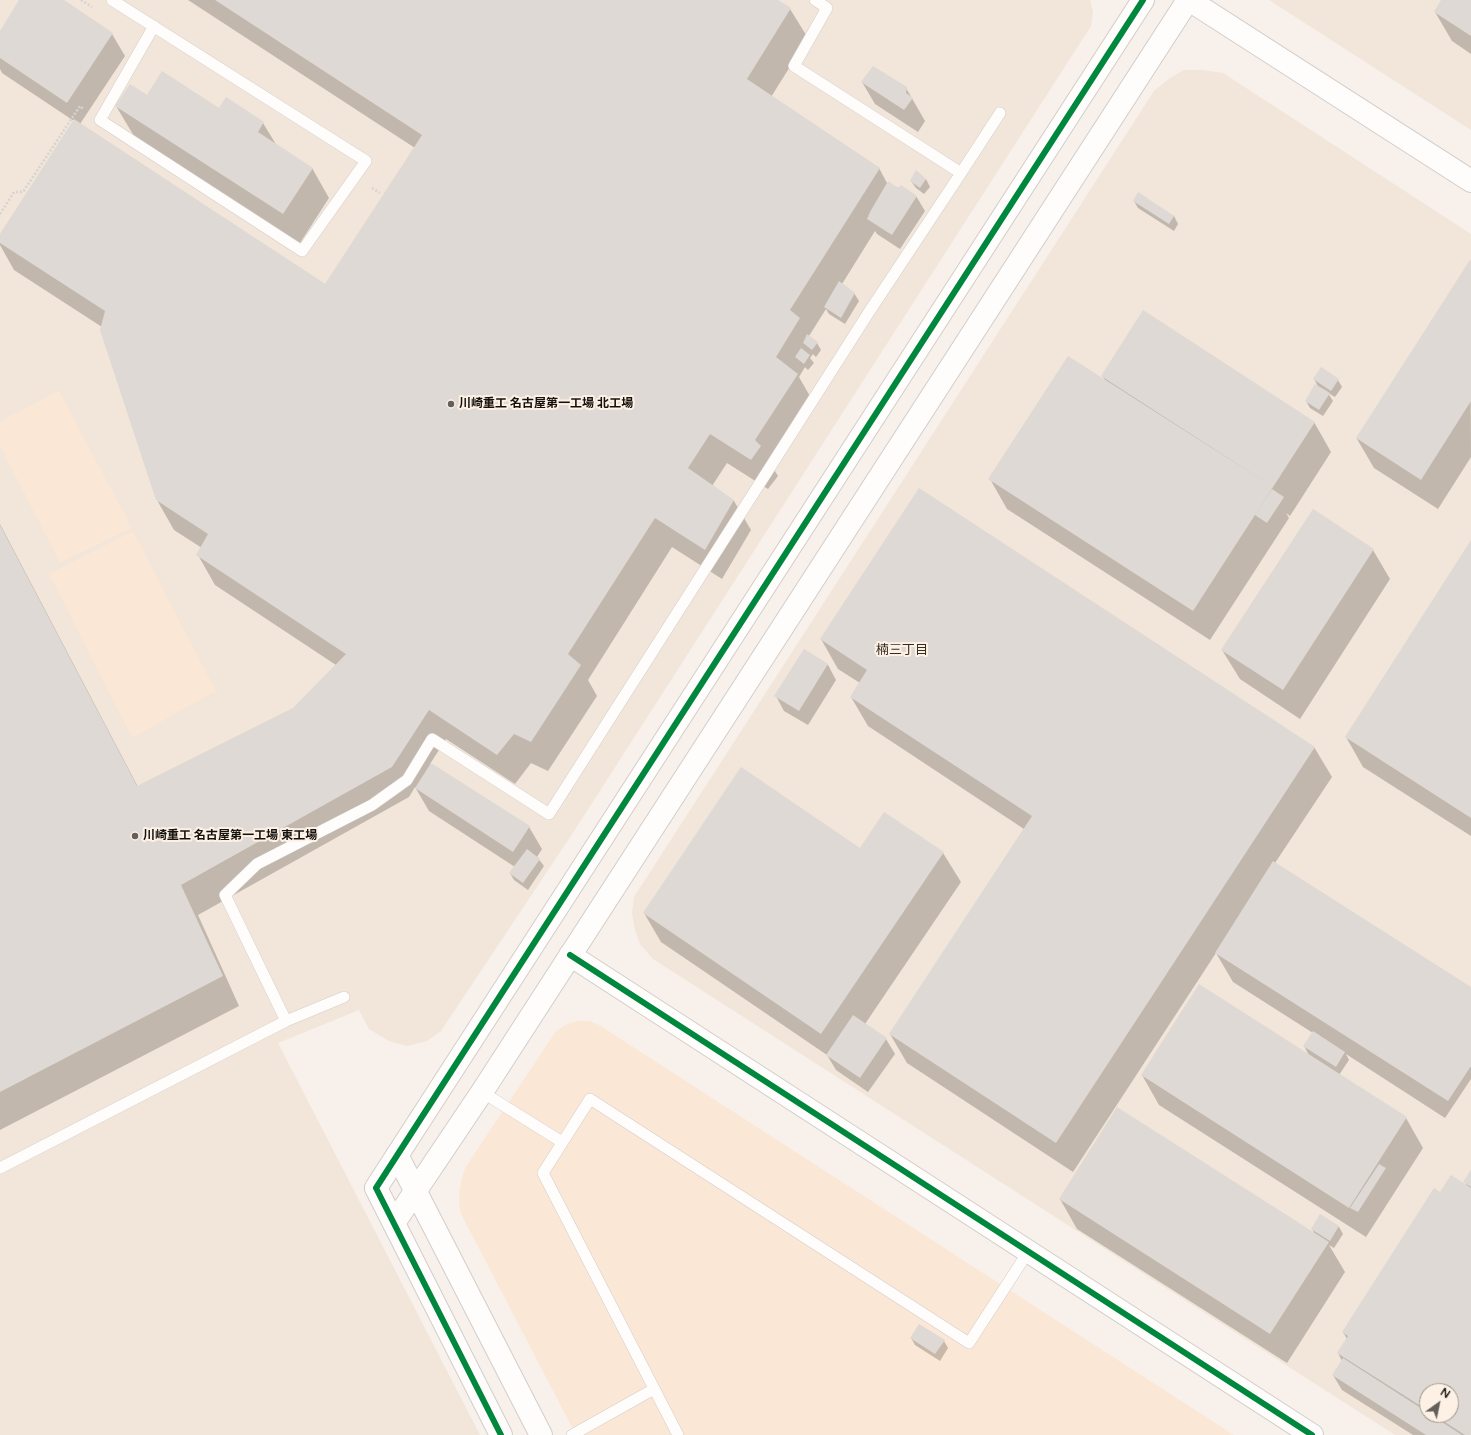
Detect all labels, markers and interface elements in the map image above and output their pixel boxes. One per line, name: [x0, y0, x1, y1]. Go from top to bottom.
place label: 川崎重工 名古屋第一工場 北工場: [459, 397, 633, 411]
marker: 川崎重工 名古屋第一工場 北工場: [446, 399, 456, 409]
district label: 楠三丁目: [876, 643, 928, 659]
place label: 川崎重工 名古屋第一工場 東工場: [143, 829, 317, 843]
marker: 川崎重工 名古屋第一工場 東工場: [130, 831, 140, 841]
north arrow: [1419, 1383, 1459, 1423]
text: N: [1438, 1385, 1453, 1401]

